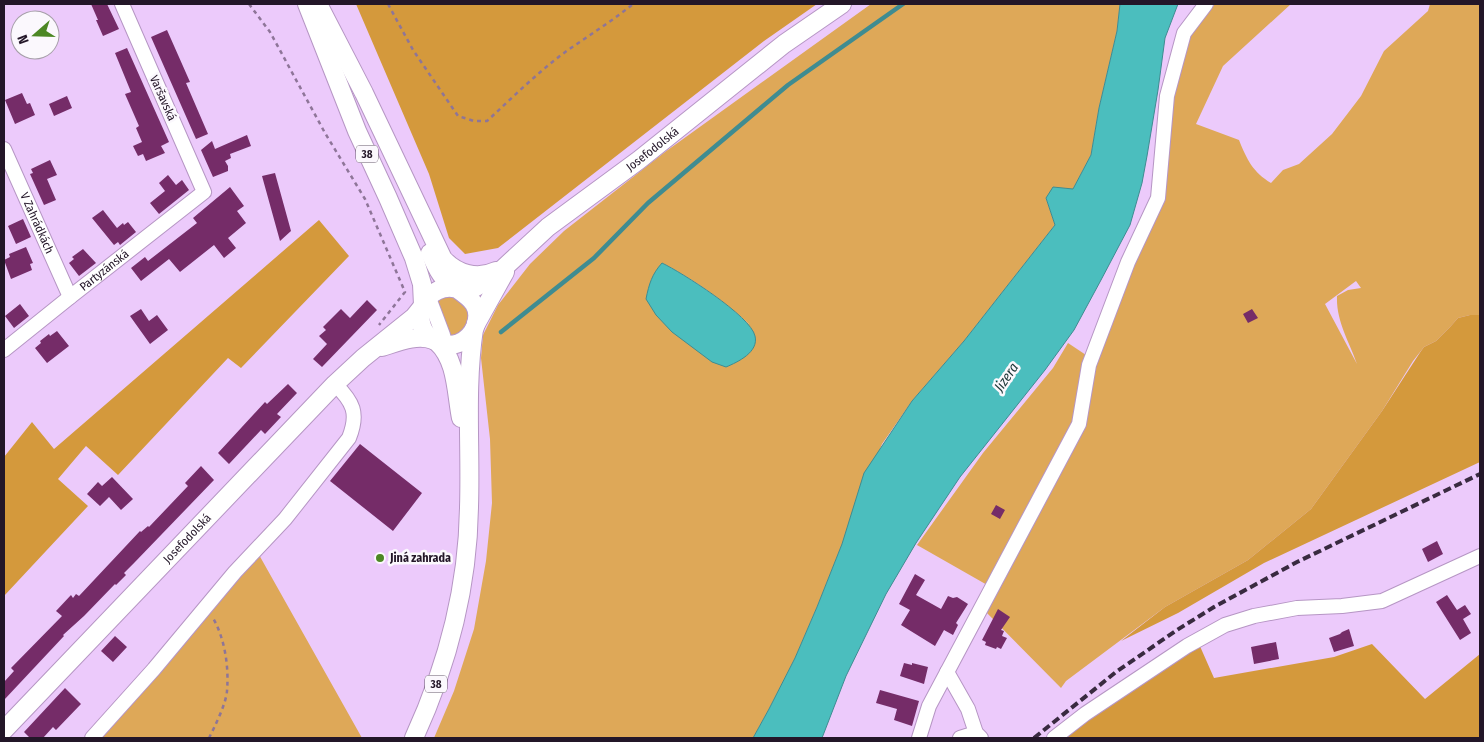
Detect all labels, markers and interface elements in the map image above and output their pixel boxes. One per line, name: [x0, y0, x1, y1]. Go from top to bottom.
north arrow: [10, 10, 60, 60]
text: N: [14, 32, 33, 46]
street label: Varšavská: [147, 73, 179, 123]
street label: Josefodolská: [623, 124, 681, 174]
road number: 38: [356, 146, 378, 162]
street label: V Zahrádkách: [17, 190, 57, 256]
street label: Partyzánská: [77, 247, 131, 294]
water label: Jizera: [990, 360, 1022, 396]
street label: Josefodolská: [160, 511, 214, 566]
place label: Jiná zahrada: [389, 551, 451, 565]
marker: Jiná zahrada: [374, 552, 386, 564]
road number: 38: [425, 676, 447, 692]

